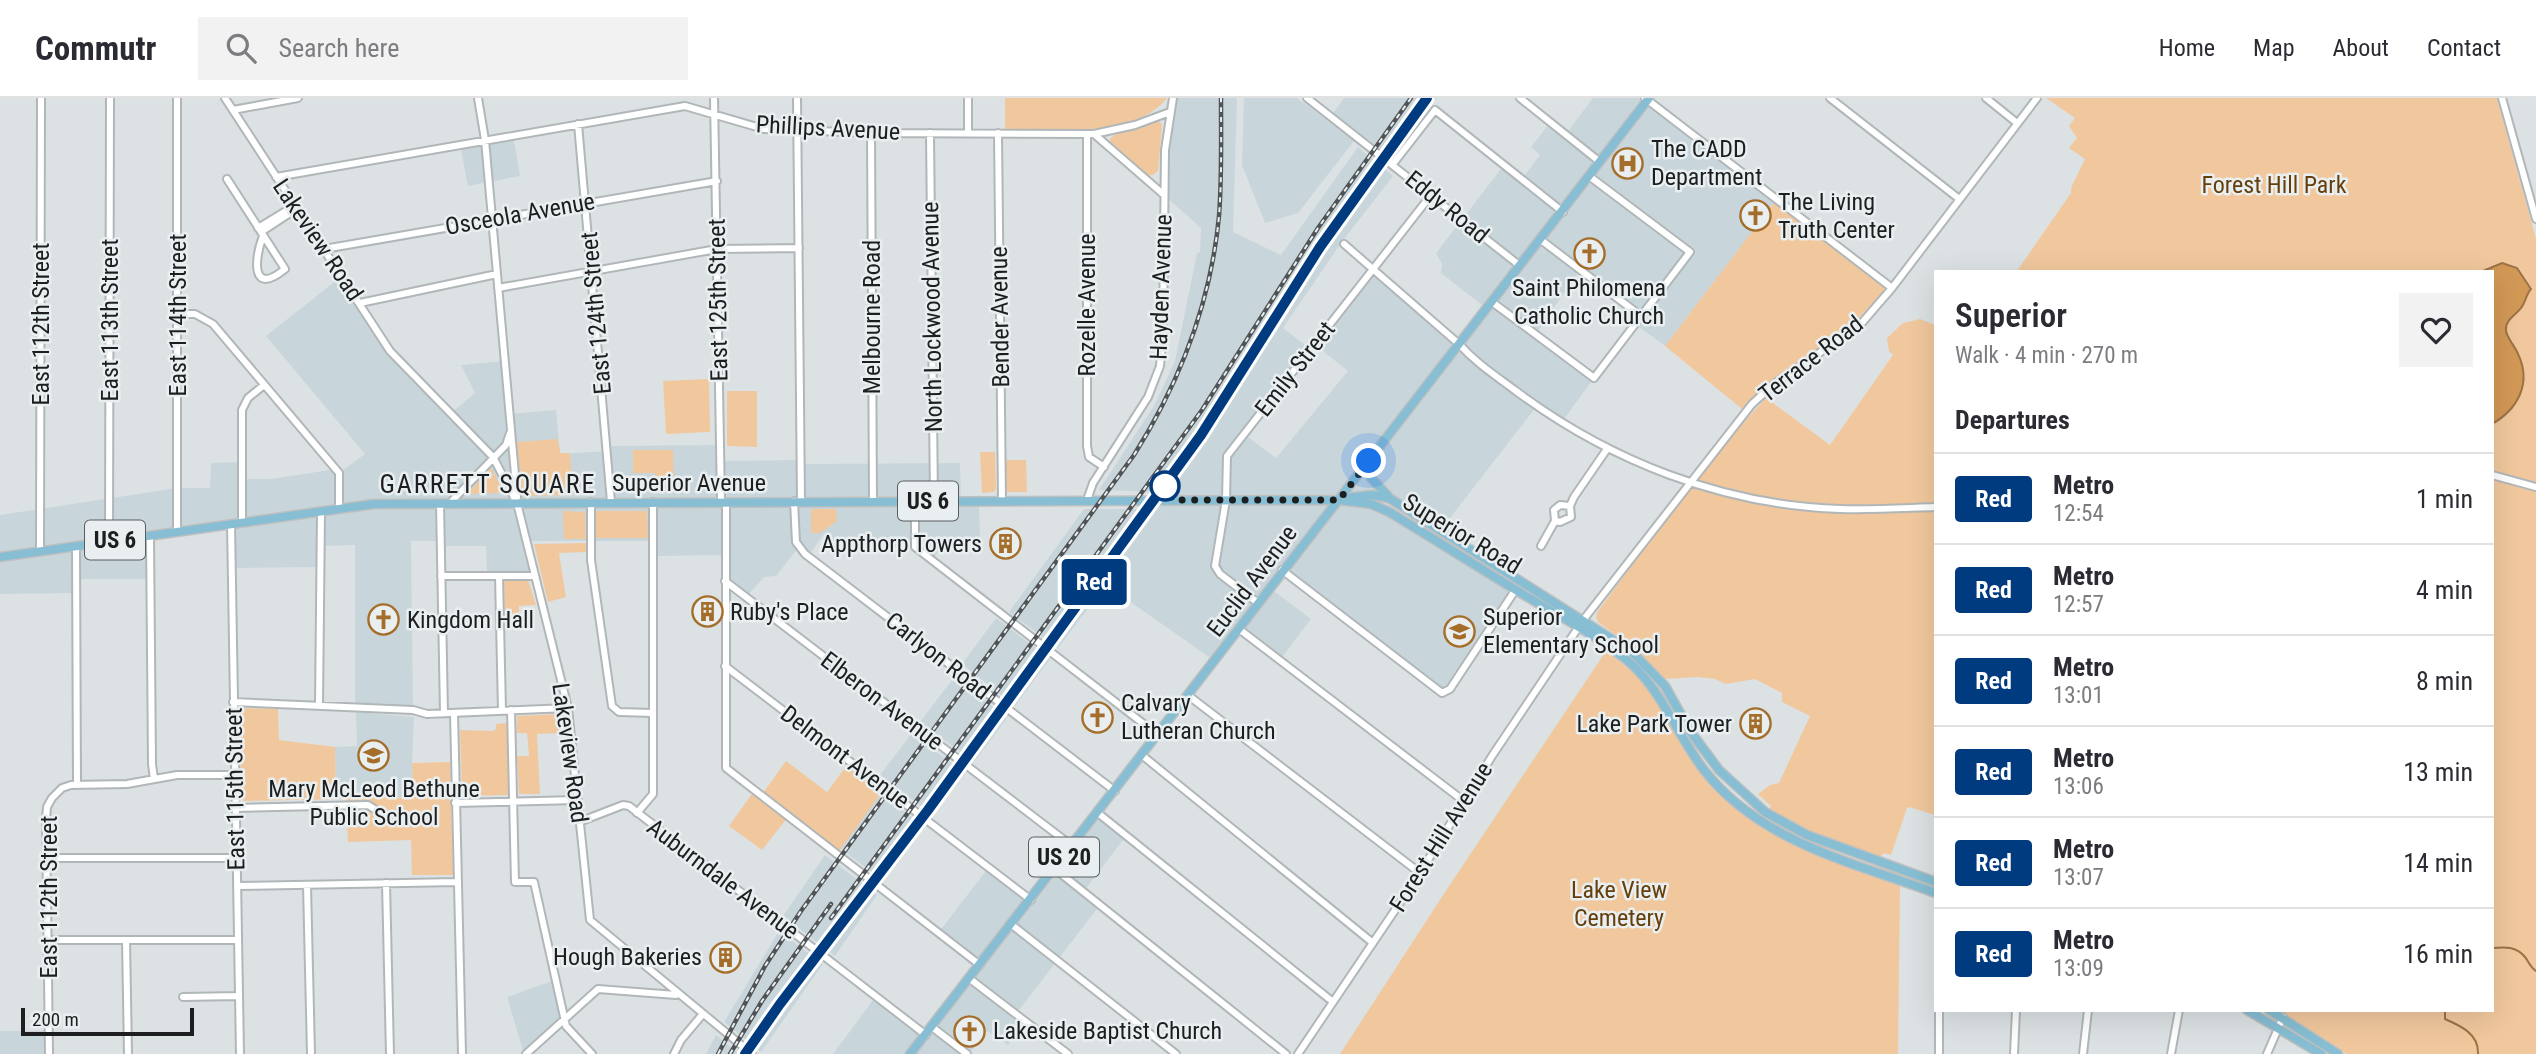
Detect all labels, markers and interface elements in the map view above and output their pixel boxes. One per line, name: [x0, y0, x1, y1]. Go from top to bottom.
search box: [198, 17, 688, 80]
text: Commutr: [35, 29, 156, 68]
icon: search: [222, 29, 260, 67]
text: Search here: [278, 33, 399, 63]
text: Home: [2159, 34, 2215, 62]
text: Map: [2253, 34, 2295, 62]
text: About: [2333, 34, 2389, 62]
text: Contact: [2427, 34, 2501, 62]
street label: Phillips Avenue: [755, 110, 901, 146]
place label: The CADD Department: [1651, 135, 1762, 191]
hospital icon: The CADD Department: [1611, 146, 1645, 180]
street label: Eddy Road: [1400, 165, 1494, 249]
park label: Forest Hill Park: [2202, 171, 2347, 199]
street label: Lakeview Road: [267, 174, 369, 306]
street label: Osceola Avenue: [443, 187, 597, 241]
place label: The Living Truth Center: [1778, 188, 1895, 244]
church icon: The Living Truth Center: [1738, 199, 1772, 233]
street label: North Lockwood Avenue: [916, 201, 948, 433]
street label: Hayden Avenue: [1144, 214, 1178, 360]
street label: East 125th Street: [703, 218, 733, 382]
street label: East 124th Street: [575, 231, 617, 395]
street label: Rozelle Avenue: [1073, 233, 1101, 377]
street label: East 114th Street: [164, 234, 192, 396]
church icon: Saint Philomena Catholic Church: [1572, 237, 1606, 271]
street label: East 113th Street: [96, 239, 124, 401]
street label: Melbourne Road: [858, 240, 886, 394]
street label: East 112th Street: [27, 243, 55, 405]
street label: Bender Avenue: [985, 246, 1015, 388]
place label: Saint Philomena Catholic Church: [1512, 274, 1666, 330]
button: heart: [2399, 293, 2473, 367]
text: Superior: [1955, 296, 2067, 335]
street label: Terrace Road: [1753, 310, 1869, 408]
street label: Emily Street: [1249, 316, 1341, 422]
text: Walk · 4 min · 270 m: [1955, 342, 2138, 369]
text: Departures: [1955, 405, 2070, 435]
your location: [1351, 443, 1386, 478]
district label: GARRETT SQUARE: [379, 469, 597, 499]
street label: Superior Avenue: [612, 469, 766, 497]
text: Metro: [2053, 470, 2114, 500]
unlabelled marker: [1150, 471, 1180, 501]
road number: US 6: [898, 482, 958, 520]
text: 1 min: [2416, 484, 2473, 514]
text: Red: [1975, 485, 2012, 513]
street label: Superior Road: [1398, 488, 1526, 580]
text: 12:54: [2053, 500, 2104, 527]
road number: US 6: [85, 520, 145, 560]
street label: Euclid Avenue: [1201, 520, 1303, 642]
building icon: Appthorp Towers: [988, 527, 1022, 561]
place label: Appthorp Towers: [821, 530, 982, 558]
line badge: Red: [1054, 559, 1134, 605]
text: Metro: [2053, 561, 2114, 591]
text: Red: [1076, 568, 1112, 596]
text: 4 min: [2416, 575, 2473, 605]
text: Red: [1975, 576, 2012, 604]
text: 12:57: [2053, 591, 2104, 618]
building icon: Ruby's Place: [690, 595, 724, 629]
place label: Ruby's Place: [730, 598, 849, 626]
church icon: Kingdom Hall: [367, 603, 401, 637]
place label: Superior Elementary School: [1483, 603, 1659, 659]
place label: Kingdom Hall: [407, 606, 534, 634]
street label: Carlyon Road: [880, 606, 996, 706]
school or university icon: Superior Elementary School: [1443, 614, 1477, 648]
street label: Elberon Avenue: [815, 646, 949, 756]
text: Metro: [2053, 652, 2114, 682]
text: 8 min: [2416, 666, 2473, 696]
text: Red: [1975, 667, 2012, 695]
street label: Lakeview Road: [546, 681, 594, 825]
text: 13:01: [2053, 682, 2104, 709]
place label: Calvary Lutheran Church: [1121, 689, 1275, 745]
street label: Delmont Avenue: [775, 700, 915, 814]
church icon: Calvary Lutheran Church: [1081, 700, 1115, 734]
street label: East 115th Street: [220, 707, 250, 871]
building icon: Lake Park Tower: [1738, 707, 1772, 741]
place label: Lake Park Tower: [1576, 710, 1732, 738]
school or university icon: Mary McLeod Bethune Public School: [357, 738, 391, 772]
text: Metro: [2053, 743, 2114, 773]
street label: Forest Hill Avenue: [1384, 757, 1498, 917]
text: 13 min: [2403, 757, 2473, 787]
text: Red: [1975, 758, 2012, 786]
text: 13:06: [2053, 773, 2104, 800]
place label: Mary McLeod Bethune Public School: [268, 775, 480, 831]
street label: Auburndale Avenue: [642, 813, 804, 945]
street label: East 112th Street: [35, 816, 63, 978]
text: Metro: [2053, 834, 2114, 864]
road number: US 20: [1029, 838, 1099, 876]
text: 14 min: [2403, 848, 2473, 878]
text: Red: [1975, 849, 2012, 877]
text: 13:07: [2053, 864, 2104, 891]
park label: Lake View Cemetery: [1571, 876, 1667, 932]
text: Metro: [2053, 925, 2114, 955]
text: 16 min: [2403, 939, 2473, 969]
building icon: Hough Bakeries: [708, 940, 742, 974]
text: Red: [1975, 940, 2012, 968]
place label: Hough Bakeries: [553, 943, 702, 971]
text: 13:09: [2053, 955, 2104, 982]
scale bar: [21, 1005, 194, 1037]
text: 200 m: [32, 1008, 79, 1031]
church icon: Lakeside Baptist Church: [953, 1014, 987, 1048]
place label: Lakeside Baptist Church: [993, 1017, 1222, 1045]

